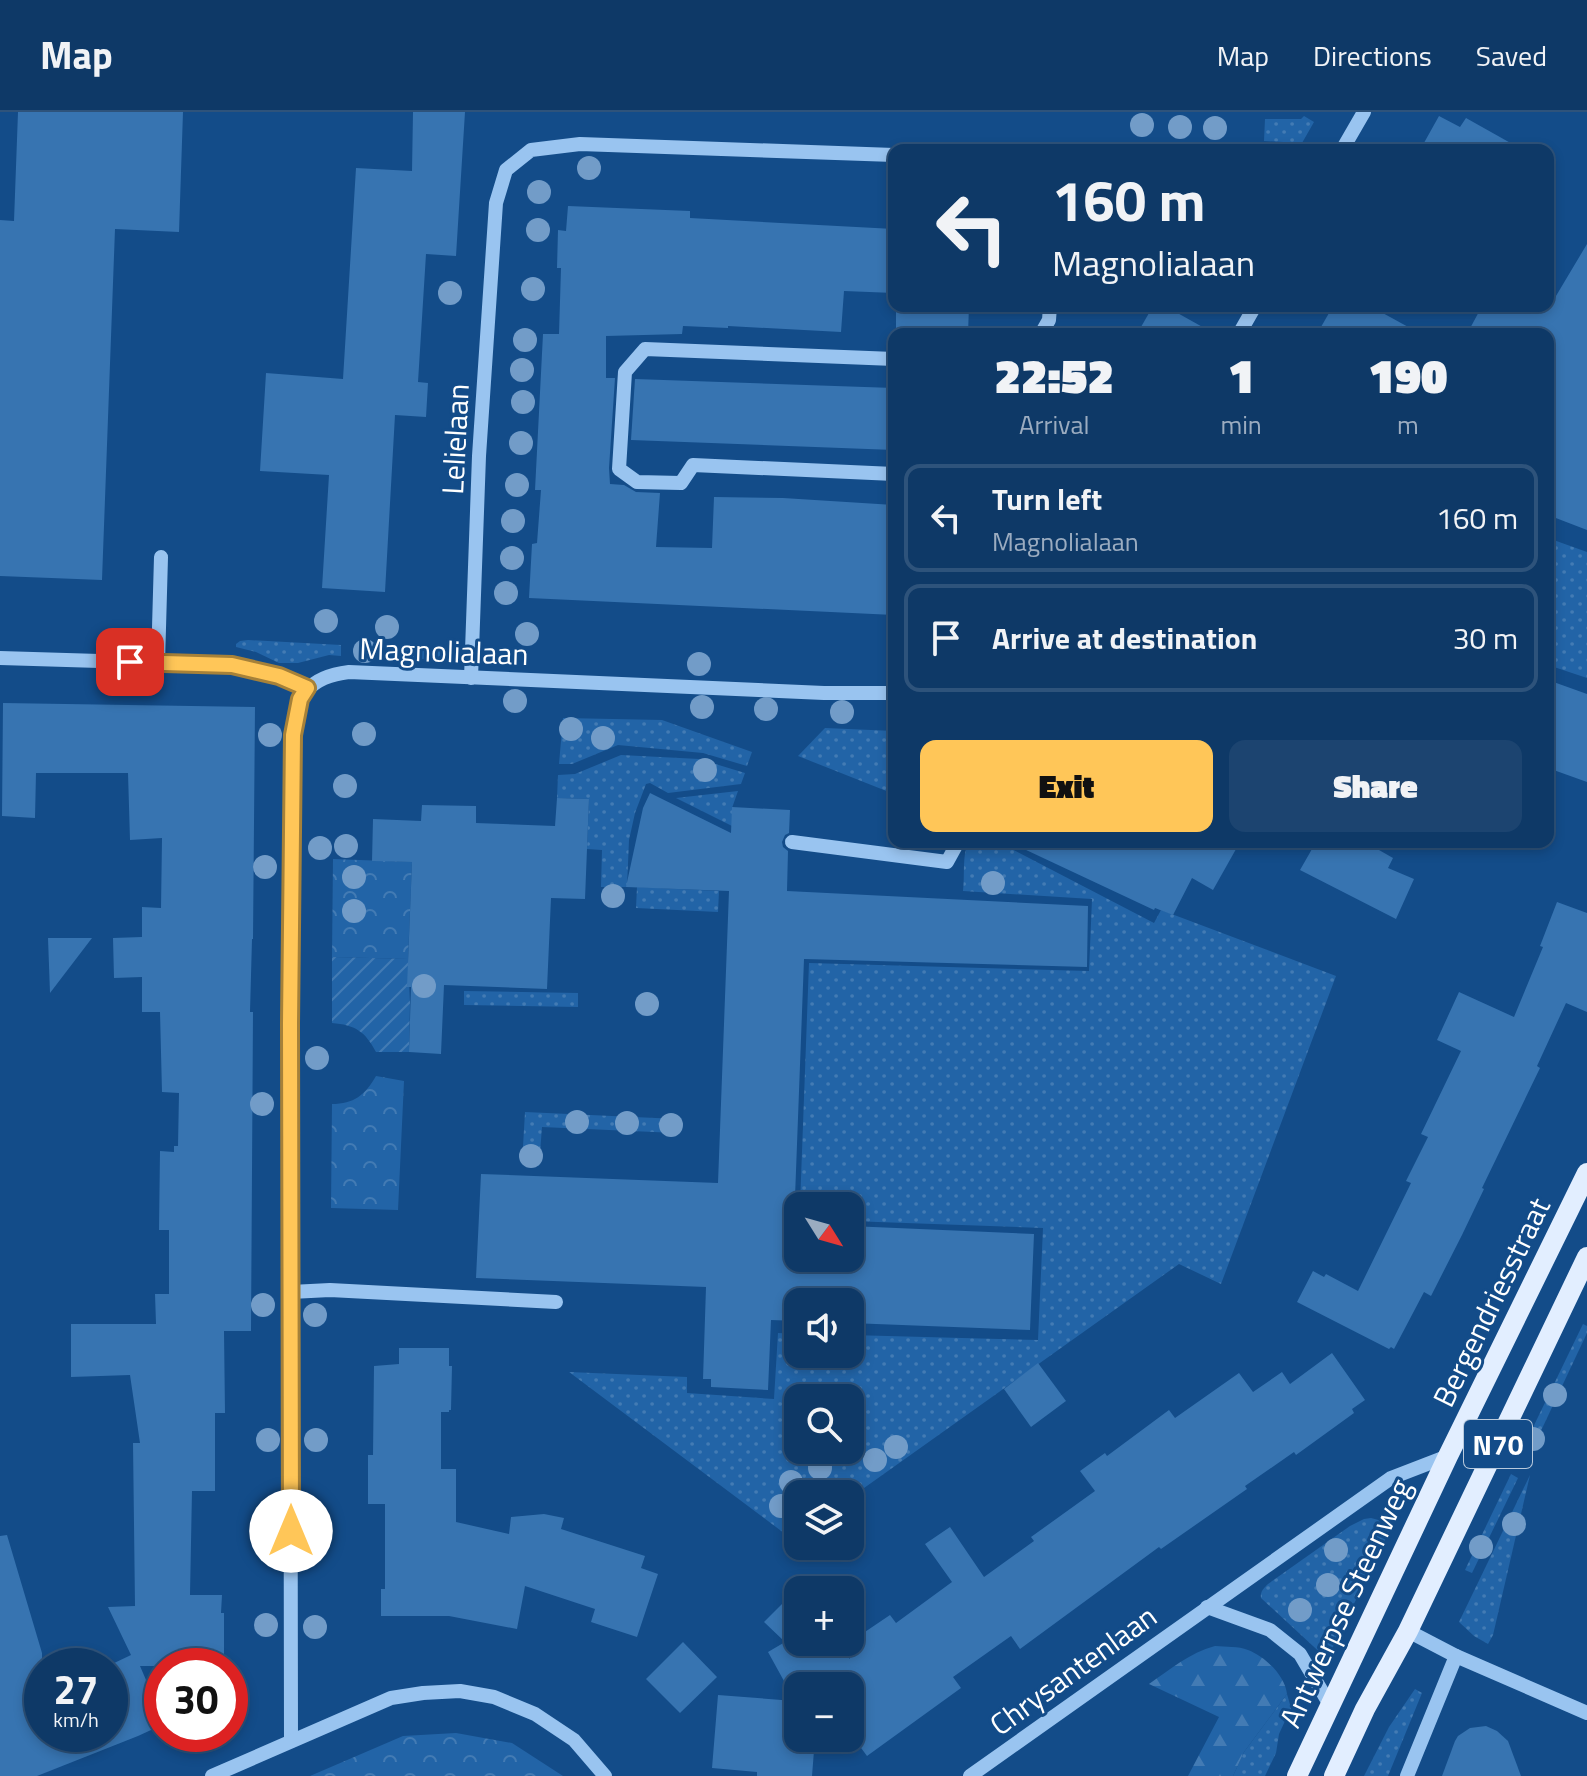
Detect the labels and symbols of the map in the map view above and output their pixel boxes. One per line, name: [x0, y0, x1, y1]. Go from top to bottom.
street label: Lelielaan: [429, 382, 481, 496]
street label: Magnolialaan: [359, 625, 529, 677]
pin: [96, 628, 164, 696]
street label: Bergendriesstraat: [1420, 1189, 1562, 1414]
north arrow: [784, 1192, 864, 1272]
road number: N70: [1464, 1420, 1532, 1468]
street label: Antwerpse Steenweg: [1267, 1471, 1423, 1735]
position arrow: [249, 1489, 333, 1573]
street label: Chrysantenlaan: [980, 1594, 1166, 1746]
speed limit sign: 30: [144, 1648, 248, 1752]

